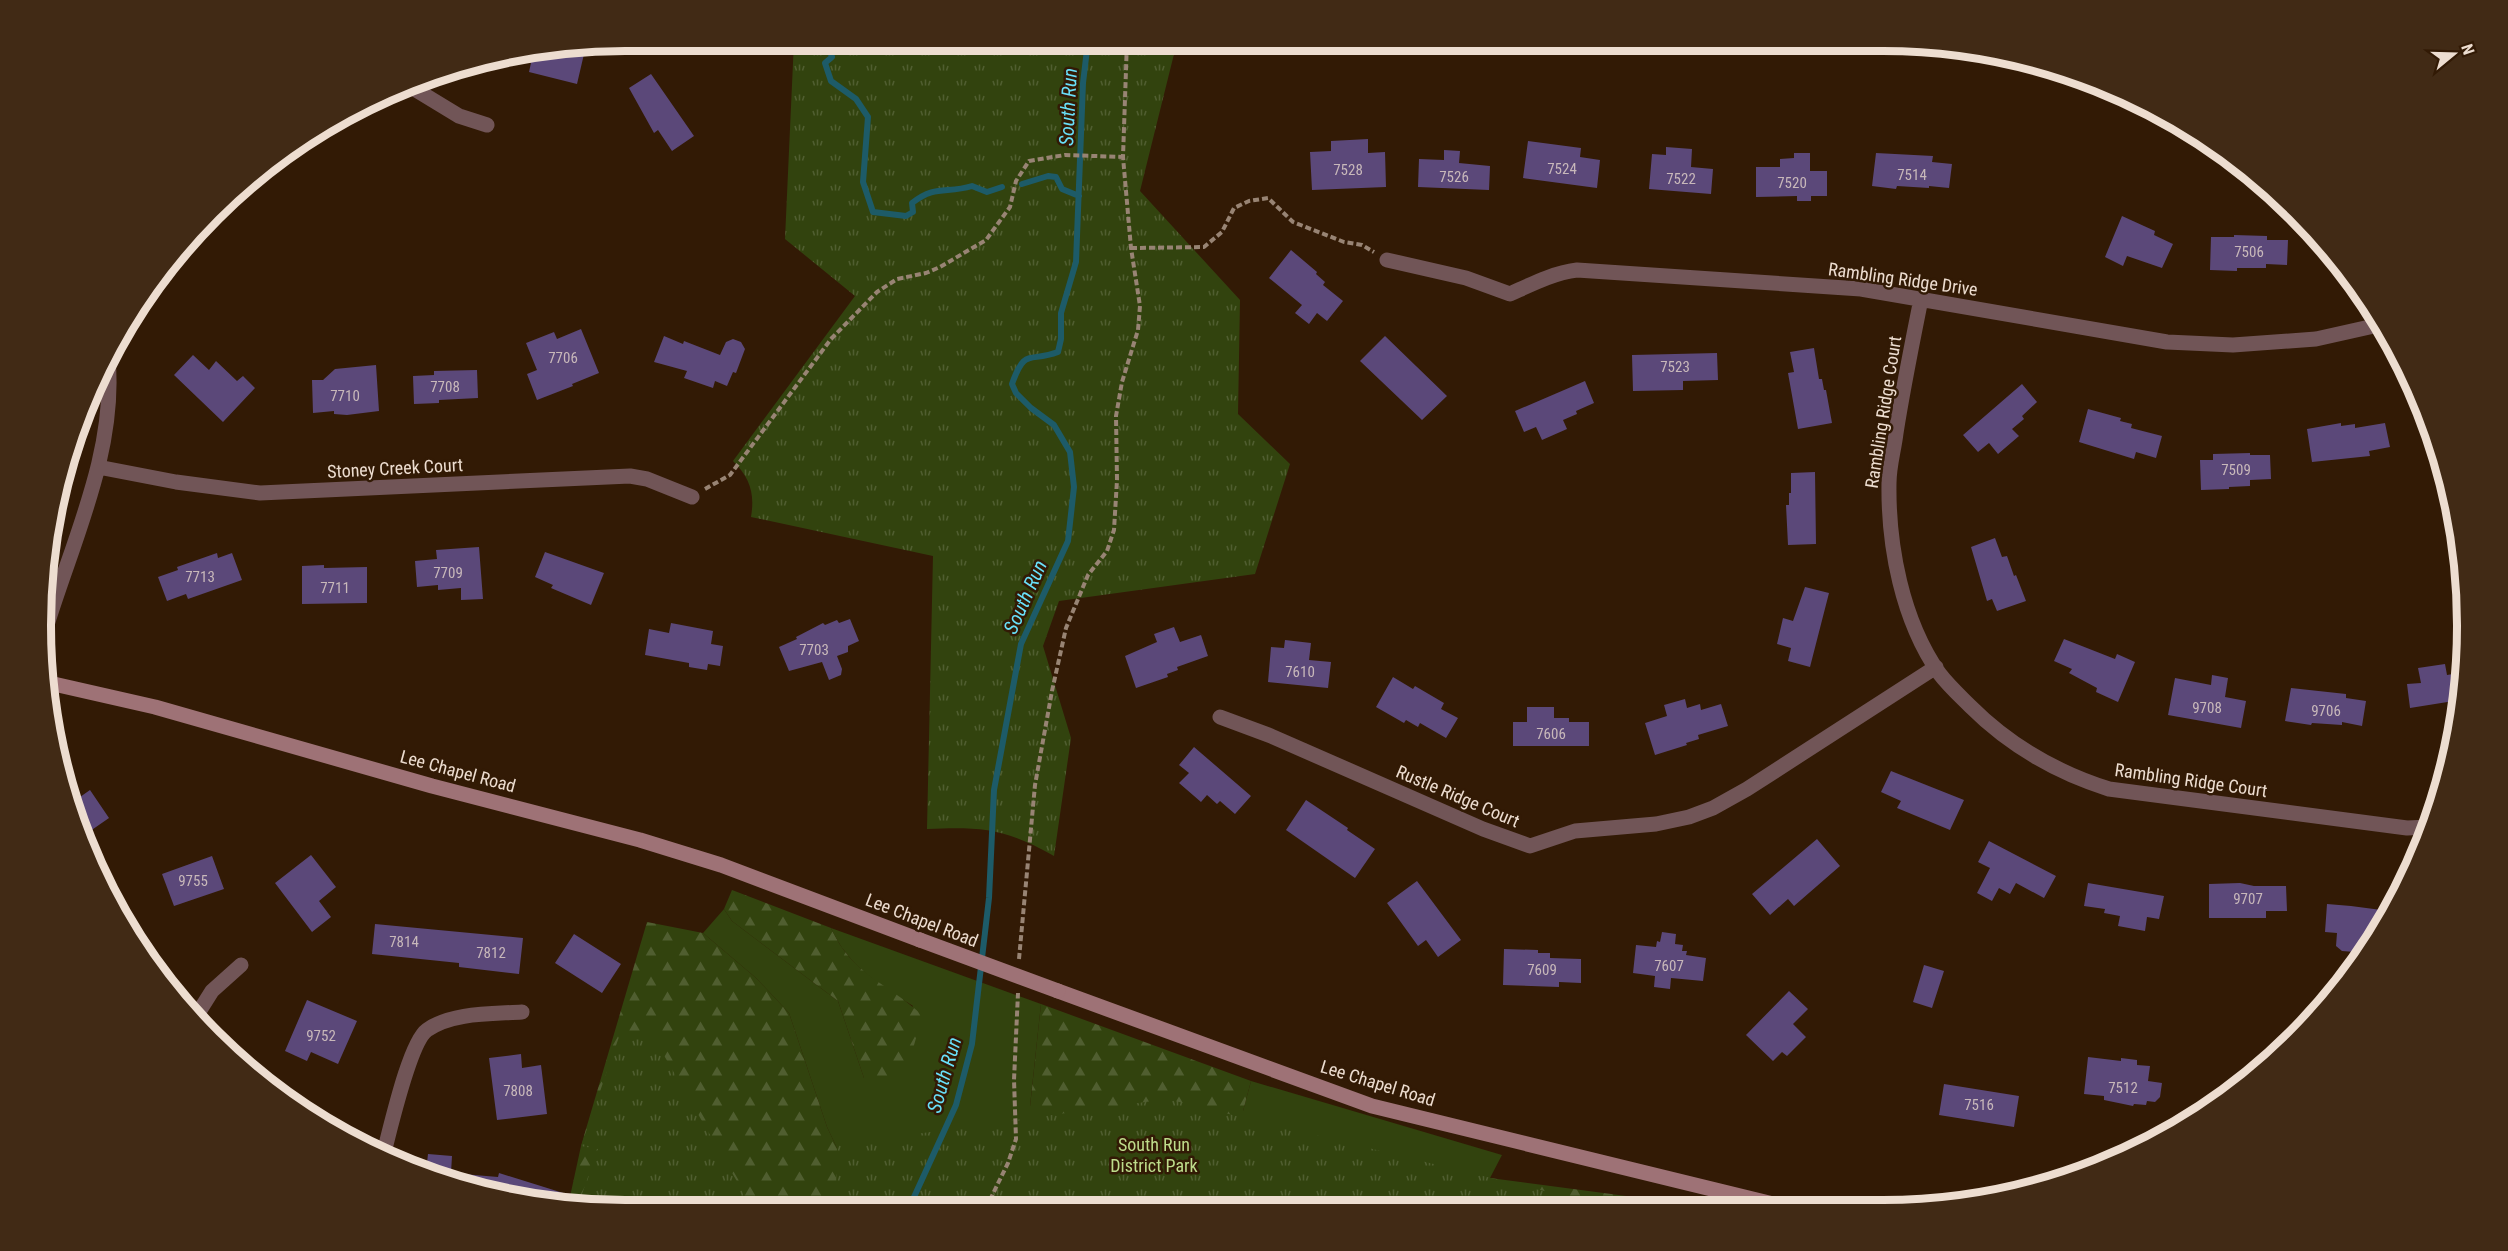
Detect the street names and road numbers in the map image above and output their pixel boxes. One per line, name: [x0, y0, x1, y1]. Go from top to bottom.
street label: Rambling Ridge Drive: [1827, 258, 1979, 300]
street label: Rambling Ridge Court: [1861, 334, 1905, 490]
street label: Stoney Creek Court: [327, 454, 463, 482]
street label: Lee Chapel Road: [398, 745, 518, 797]
street label: Rambling Ridge Court: [2113, 759, 2269, 801]
street label: Rustle Ridge Court: [1393, 761, 1523, 831]
street label: Lee Chapel Road: [863, 889, 981, 951]
street label: Lee Chapel Road: [1318, 1056, 1438, 1110]

